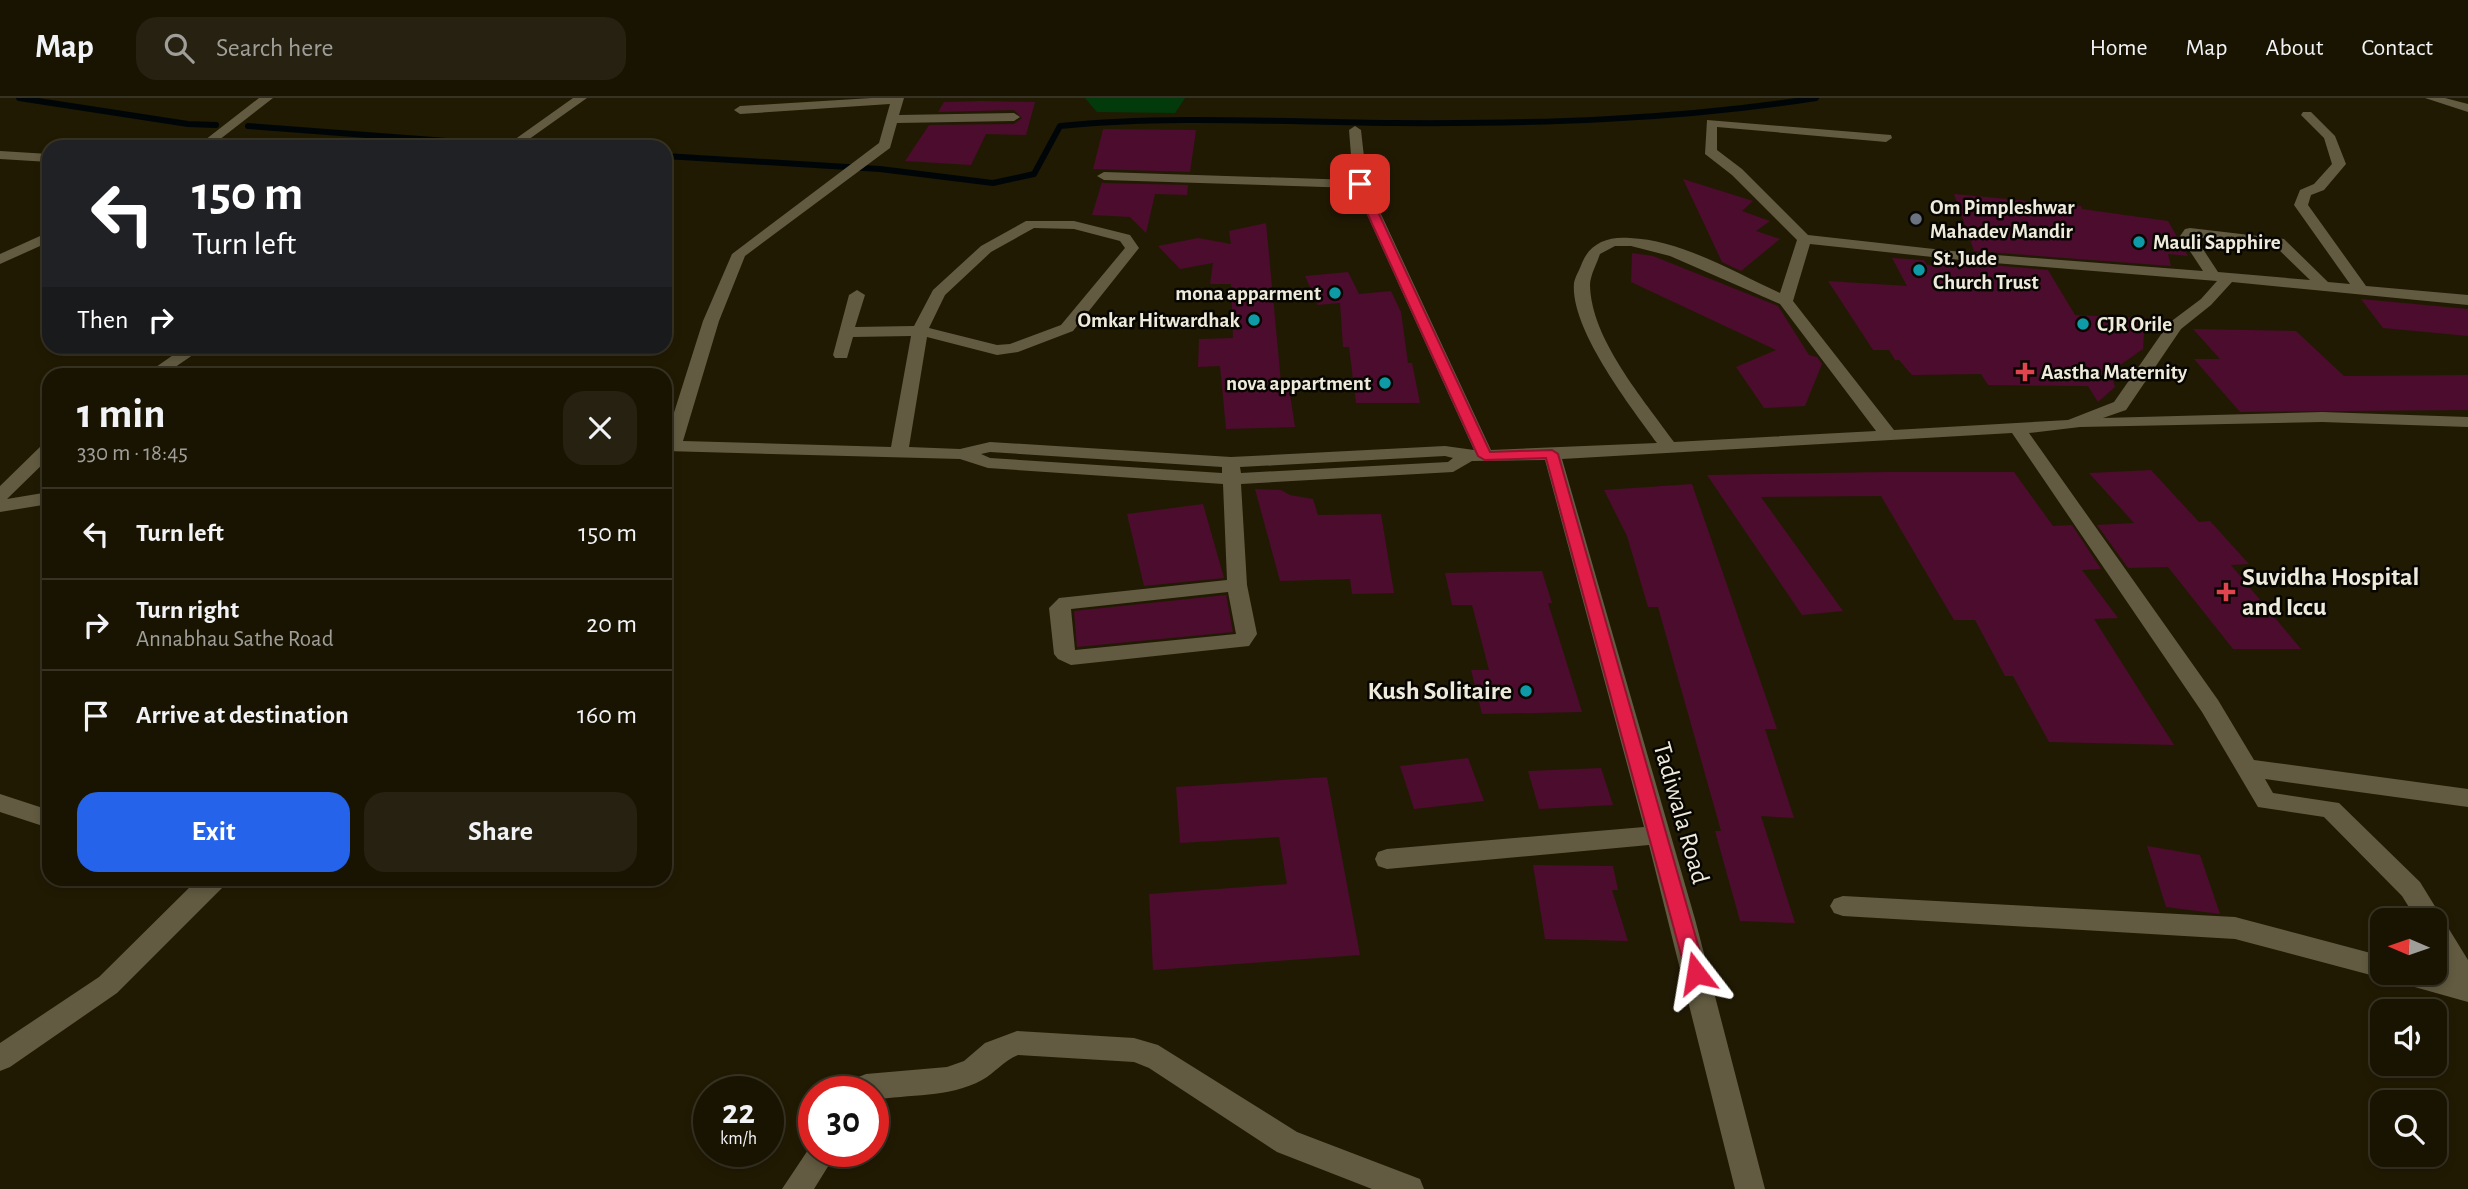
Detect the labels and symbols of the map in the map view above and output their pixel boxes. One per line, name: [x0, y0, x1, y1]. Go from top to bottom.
pin: [1330, 154, 1390, 214]
place label: Om Pimpleshwar Mahadev Mandir: [1930, 197, 2075, 242]
marker: Om Pimpleshwar Mahadev Mandir: [1908, 211, 1924, 227]
place label: Mauli Sapphire: [2153, 232, 2281, 253]
marker: Mauli Sapphire: [2131, 234, 2147, 250]
place label: St. Jude Church Trust: [1933, 248, 2039, 293]
marker: St. Jude Church Trust: [1911, 262, 1927, 278]
place label: mona apparment: [1175, 283, 1321, 304]
marker: mona apparment: [1327, 285, 1343, 301]
place label: Omkar Hitwardhak: [1078, 310, 1241, 331]
marker: Omkar Hitwardhak: [1246, 312, 1262, 328]
place label: CJR Orile: [2097, 314, 2172, 335]
marker: CJR Orile: [2075, 316, 2091, 332]
marker: Aastha Maternity: [2015, 362, 2035, 382]
place label: Aastha Maternity: [2041, 362, 2188, 383]
place label: nova appartment: [1226, 373, 1371, 394]
marker: nova appartment: [1377, 375, 1393, 391]
place label: Suvidha Hospital and Iccu: [2242, 564, 2419, 620]
marker: Suvidha Hospital and Iccu: [2216, 582, 2236, 602]
place label: Kush Solitaire: [1367, 678, 1512, 704]
marker: Kush Solitaire: [1518, 683, 1534, 699]
street label: Tadiwala Road: [1648, 739, 1714, 887]
north arrow: [2370, 908, 2446, 985]
position arrow: [1659, 936, 1733, 1010]
speed limit sign: 30: [798, 1076, 889, 1167]

